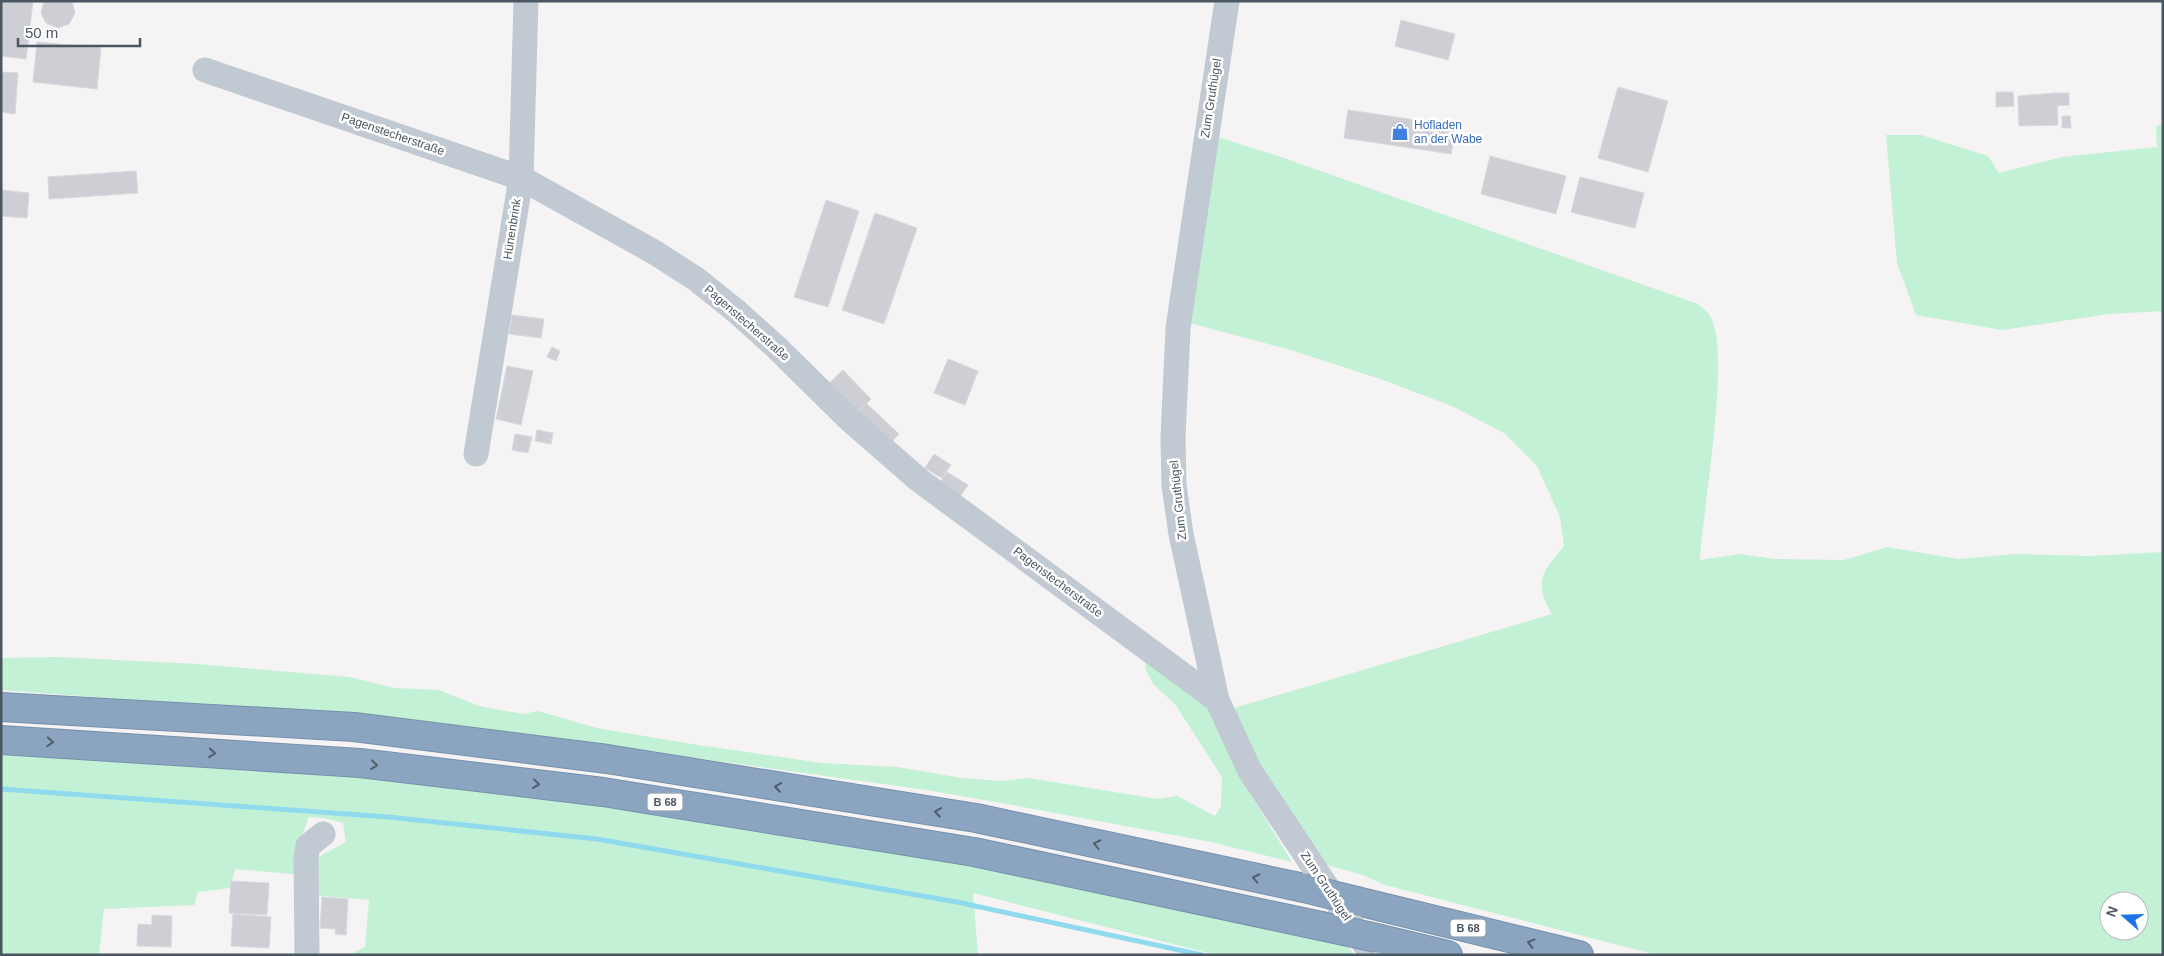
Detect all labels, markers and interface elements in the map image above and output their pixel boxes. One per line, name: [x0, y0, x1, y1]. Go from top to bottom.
scale bar: [18, 15, 140, 47]
text: 50 m: [25, 24, 58, 41]
street label: Zum Gruthügel: [1198, 57, 1224, 139]
street label: Pagenstecherstraße: [340, 110, 447, 158]
place label: Hofladen an der Wabe: [1414, 118, 1483, 146]
shop icon: Hofladen an der Wabe: [1390, 122, 1410, 142]
street label: Hünenbrink: [500, 197, 524, 260]
street label: Pagenstecherstraße: [702, 282, 793, 364]
street label: Zum Gruthügel: [1167, 459, 1189, 541]
street label: Pagenstecherstraße: [1011, 544, 1106, 620]
one-way arrow: [46, 737, 54, 748]
one-way arrow: [208, 748, 216, 759]
one-way arrow: [370, 759, 378, 770]
one-way arrow: [532, 778, 540, 789]
one-way arrow: [773, 782, 782, 792]
road number: B 68: [648, 794, 682, 810]
one-way arrow: [934, 808, 943, 818]
one-way arrow: [1093, 839, 1102, 850]
street label: Zum Gruthügel: [1298, 849, 1354, 923]
one-way arrow: [1252, 873, 1261, 884]
north arrow: [2099, 891, 2149, 941]
text: N: [2103, 904, 2121, 919]
road number: B 68: [1450, 920, 1486, 936]
one-way arrow: [1527, 938, 1536, 949]

